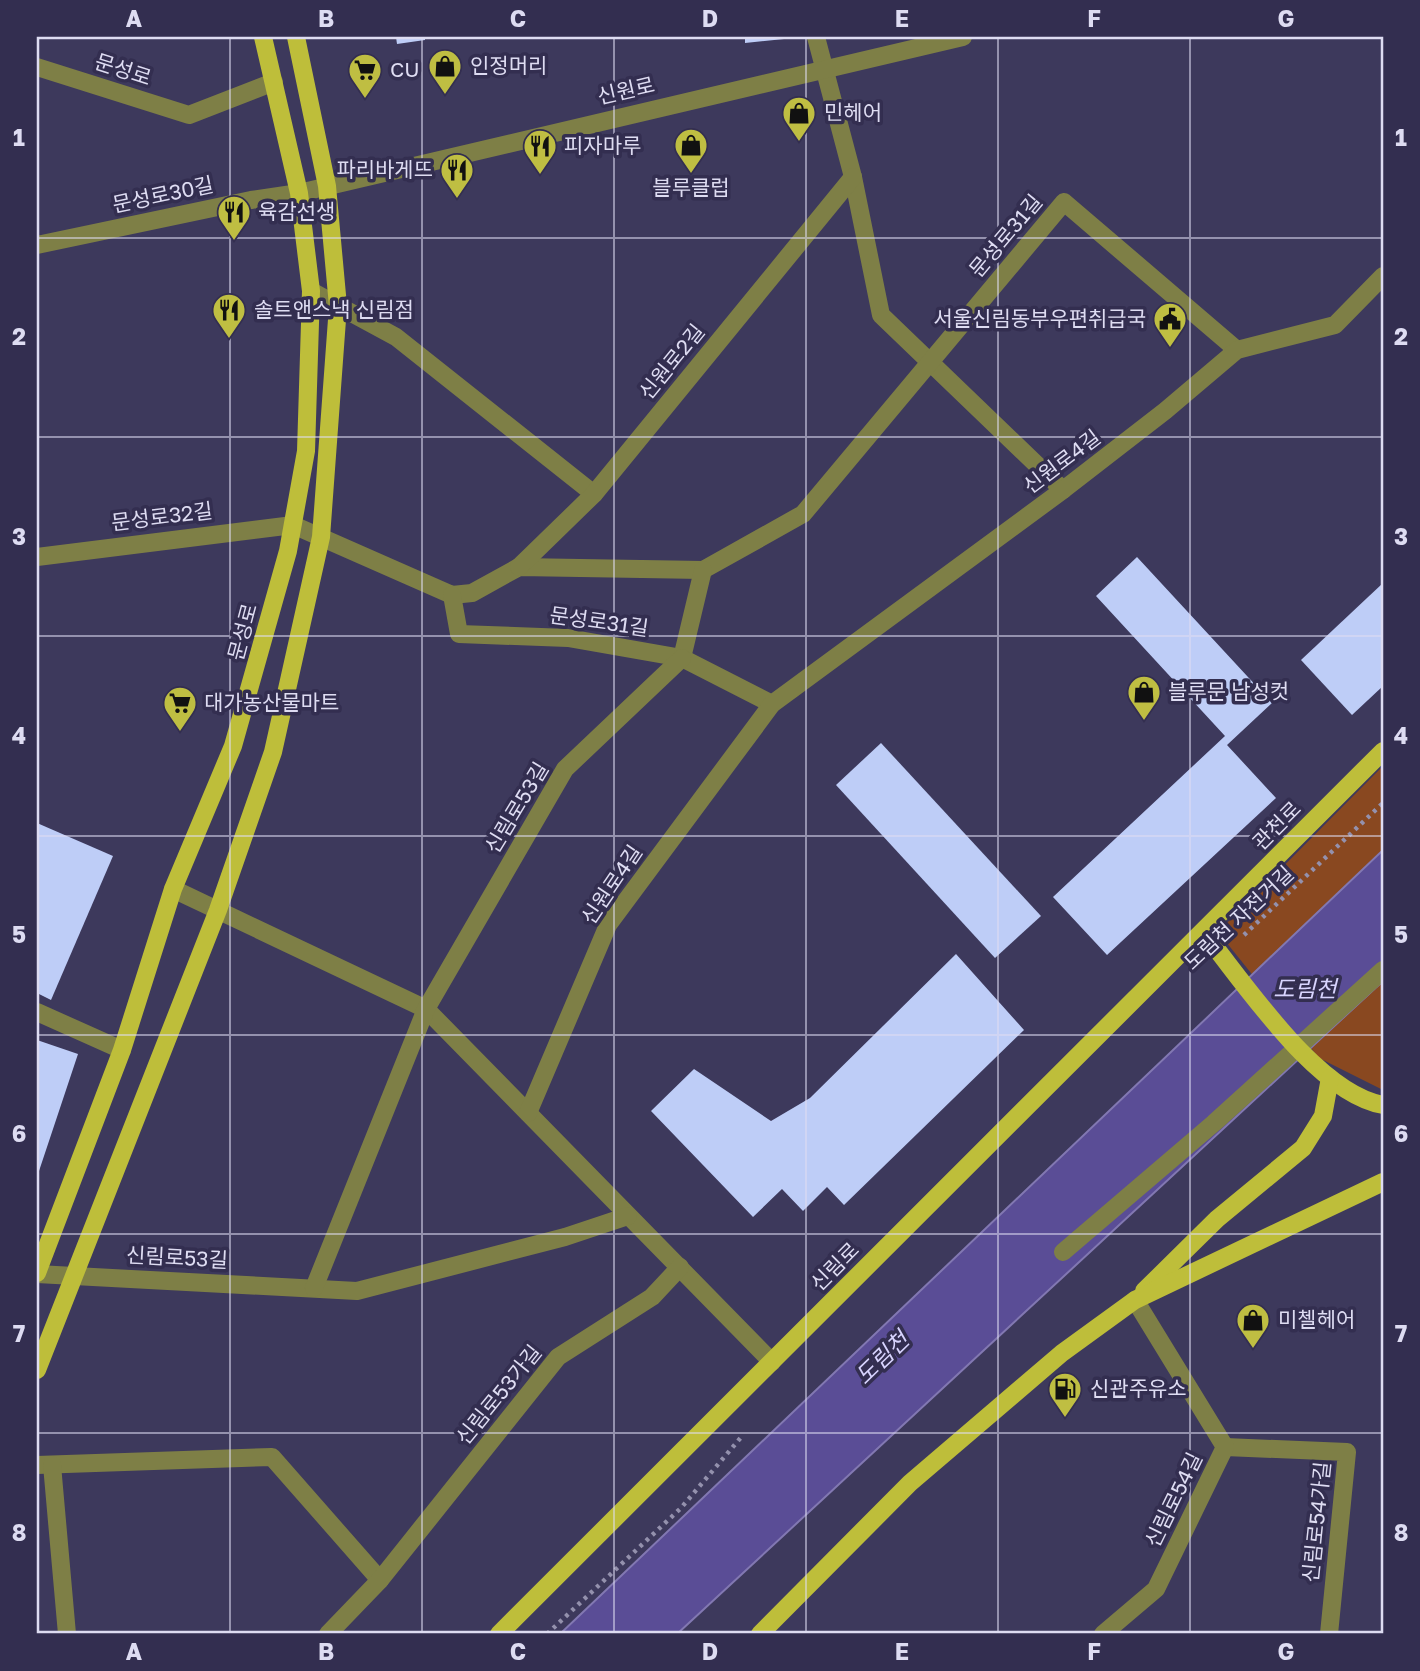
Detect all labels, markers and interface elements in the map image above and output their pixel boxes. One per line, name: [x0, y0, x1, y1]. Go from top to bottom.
text: A: [126, 4, 143, 32]
text: B: [318, 4, 334, 32]
text: C: [510, 4, 526, 32]
text: D: [702, 4, 718, 32]
text: E: [895, 4, 909, 32]
text: F: [1087, 4, 1101, 32]
text: G: [1278, 4, 1294, 32]
shop icon: 인정머리: [426, 47, 464, 96]
street label: 문성로: [92, 48, 155, 90]
supermarket icon: CU: [346, 51, 384, 100]
place label: 인정머리: [470, 52, 547, 78]
place label: CU: [390, 56, 420, 82]
street label: 신원로: [595, 71, 657, 109]
shop icon: 민헤어: [780, 94, 818, 143]
place label: 민헤어: [824, 99, 882, 125]
text: 1: [13, 123, 25, 151]
text: 1: [1395, 123, 1407, 151]
shop icon: 블루클럽: [672, 126, 710, 175]
restaurant icon: 피자마루: [521, 127, 559, 176]
place label: 피자마루: [564, 132, 641, 158]
restaurant icon: 파리바게뜨: [438, 151, 476, 200]
place label: 파리바게뜨: [336, 156, 433, 182]
street label: 문성로30길: [110, 171, 216, 217]
place label: 블루클럽: [652, 174, 730, 200]
street label: 문성로31길: [963, 189, 1047, 282]
restaurant icon: 육감선생: [215, 193, 253, 242]
place label: 육감선생: [258, 198, 335, 224]
restaurant icon: 솔트앤스낵 신림점: [210, 291, 248, 340]
place label: 솔트앤스낵 신림점: [254, 296, 414, 322]
public building icon: 서울신림동부우편취급국: [1151, 300, 1189, 349]
place label: 서울신림동부우편취급국: [933, 305, 1146, 331]
street label: 신원로2길: [633, 318, 709, 404]
text: 2: [12, 322, 26, 350]
text: 2: [1394, 322, 1408, 350]
street label: 신원로4길: [1018, 424, 1105, 499]
street label: 문성로32길: [110, 497, 214, 535]
text: 3: [12, 522, 26, 550]
text: 3: [1394, 522, 1408, 550]
street label: 문성로: [222, 600, 262, 663]
street label: 문성로31길: [548, 601, 650, 641]
shop icon: 블루문 남성컷: [1125, 673, 1163, 722]
place label: 블루문 남성컷: [1168, 678, 1289, 704]
supermarket icon: 대가농산물마트: [161, 684, 199, 733]
place label: 대가농산물마트: [204, 689, 339, 715]
text: 4: [12, 721, 26, 749]
text: 4: [1394, 721, 1408, 749]
street label: 신림로53길: [479, 757, 553, 858]
street label: 관천로: [1247, 796, 1306, 855]
street label: 신원로4길: [575, 840, 647, 929]
street label: 도림천 자전거길: [1178, 860, 1299, 975]
text: 5: [12, 920, 26, 948]
text: 5: [1394, 920, 1408, 948]
water label: 도림천: [1273, 974, 1340, 1002]
text: 6: [12, 1119, 26, 1147]
text: 6: [1394, 1119, 1408, 1147]
street label: 신림로: [805, 1237, 864, 1296]
street label: 신림로53길: [126, 1241, 229, 1273]
shop icon: 미첼헤어: [1234, 1301, 1272, 1350]
place label: 미첼헤어: [1278, 1306, 1355, 1332]
text: 7: [13, 1319, 25, 1347]
text: 7: [1395, 1319, 1407, 1347]
water label: 도림천: [849, 1323, 916, 1389]
street label: 신림로53가길: [450, 1339, 546, 1450]
fuel station icon: 신관주유소: [1046, 1370, 1084, 1419]
place label: 신관주유소: [1090, 1375, 1187, 1401]
street label: 신림로54길: [1139, 1448, 1207, 1551]
street label: 신림로54가길: [1297, 1460, 1335, 1584]
text: 8: [12, 1518, 26, 1546]
text: 8: [1394, 1518, 1408, 1546]
text: A: [126, 1637, 143, 1665]
text: B: [318, 1637, 334, 1665]
text: C: [510, 1637, 526, 1665]
text: D: [702, 1637, 718, 1665]
text: E: [895, 1637, 909, 1665]
text: F: [1087, 1637, 1101, 1665]
text: G: [1278, 1637, 1294, 1665]

